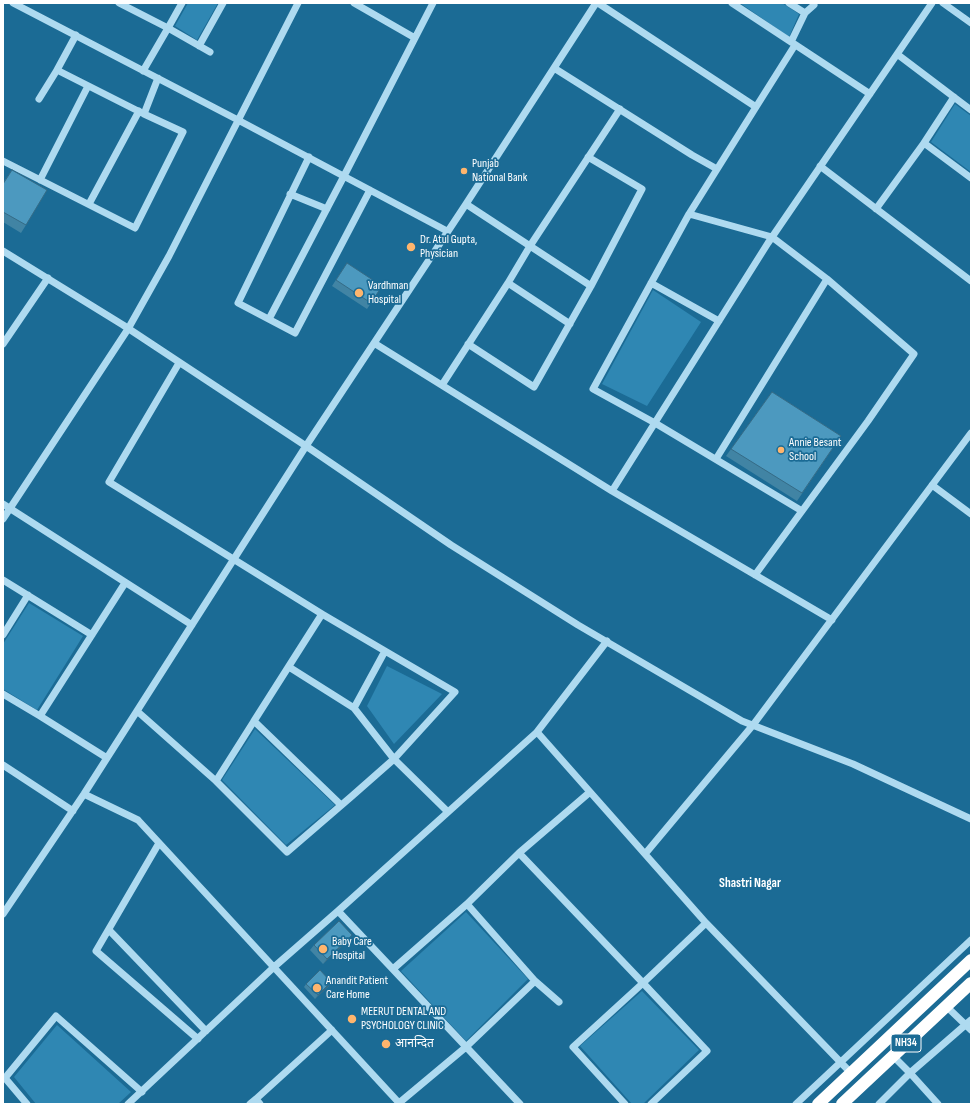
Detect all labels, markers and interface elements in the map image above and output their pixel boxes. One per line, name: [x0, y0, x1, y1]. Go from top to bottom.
place label: Punjab National Bank: [472, 157, 527, 185]
marker: Punjab National Bank: [459, 166, 469, 176]
place label: Dr. Atul Gupta, Physician: [420, 233, 477, 261]
marker: Dr. Atul Gupta, Physician: [405, 241, 417, 253]
place label: Vardhman Hospital: [368, 279, 408, 307]
marker: Vardhman Hospital: [353, 287, 365, 299]
place label: Annie Besant School: [789, 436, 842, 464]
marker: Annie Besant School: [776, 445, 786, 455]
district label: Shastri Nagar: [719, 876, 781, 892]
place label: Baby Care Hospital: [332, 935, 372, 963]
marker: Baby Care Hospital: [317, 943, 329, 955]
place label: Anandit Patient Care Home: [326, 974, 388, 1002]
marker: Anandit Patient Care Home: [311, 982, 323, 994]
place label: MEERUT DENTAL AND PSYCHOLOGY CLINIC: [361, 1005, 446, 1033]
marker: MEERUT DENTAL AND PSYCHOLOGY CLINIC: [346, 1013, 358, 1025]
road number: NH34: [891, 1034, 921, 1052]
place label: आनन्दित: [395, 1037, 434, 1051]
marker: आनन्दित: [380, 1038, 392, 1050]

